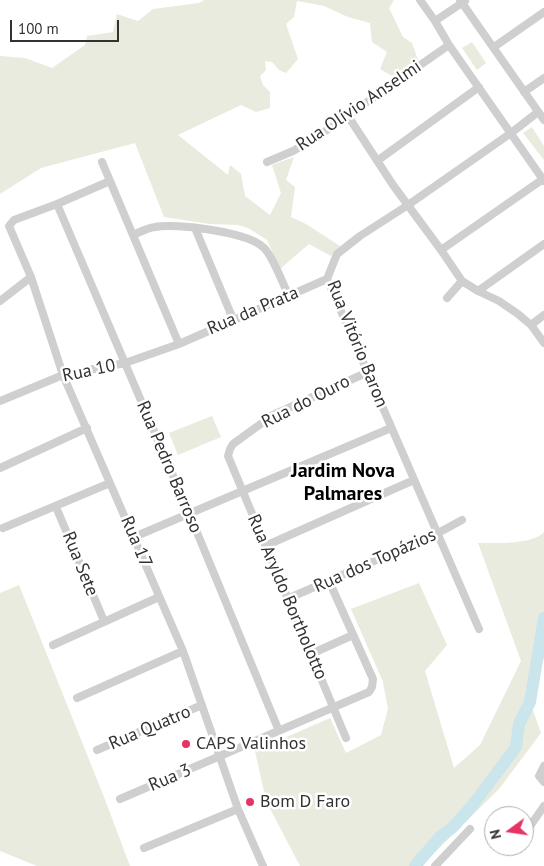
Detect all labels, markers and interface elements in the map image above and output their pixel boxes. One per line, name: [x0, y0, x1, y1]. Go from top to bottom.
scale bar: [12, 10, 121, 42]
text: 100 m: [18, 19, 59, 38]
street label: Rua Olívio Anselmi: [292, 56, 426, 156]
street label: Rua Vitório Baron: [322, 277, 392, 411]
street label: Rua da Prata: [204, 282, 302, 340]
street label: Rua 10: [61, 355, 117, 387]
street label: Rua do Ouro: [258, 371, 354, 433]
street label: Rua Pedro Barroso: [131, 398, 207, 536]
district label: Jardim Nova Palmares: [291, 459, 395, 506]
street label: Rua Aryldo Bortholotto: [242, 511, 332, 683]
street label: Rua 17: [116, 513, 156, 571]
street label: Rua dos Topázios: [310, 524, 440, 598]
street label: Rua Sete: [57, 529, 103, 599]
street label: Rua Quatro: [106, 701, 194, 755]
place label: CAPS Valinhos: [196, 733, 306, 755]
marker: CAPS Valinhos: [180, 738, 192, 750]
street label: Rua 3: [146, 760, 194, 796]
place label: Bom D Faro: [260, 791, 350, 813]
marker: Bom D Faro: [244, 796, 256, 808]
north arrow: [484, 806, 534, 856]
text: N: [486, 828, 505, 841]

